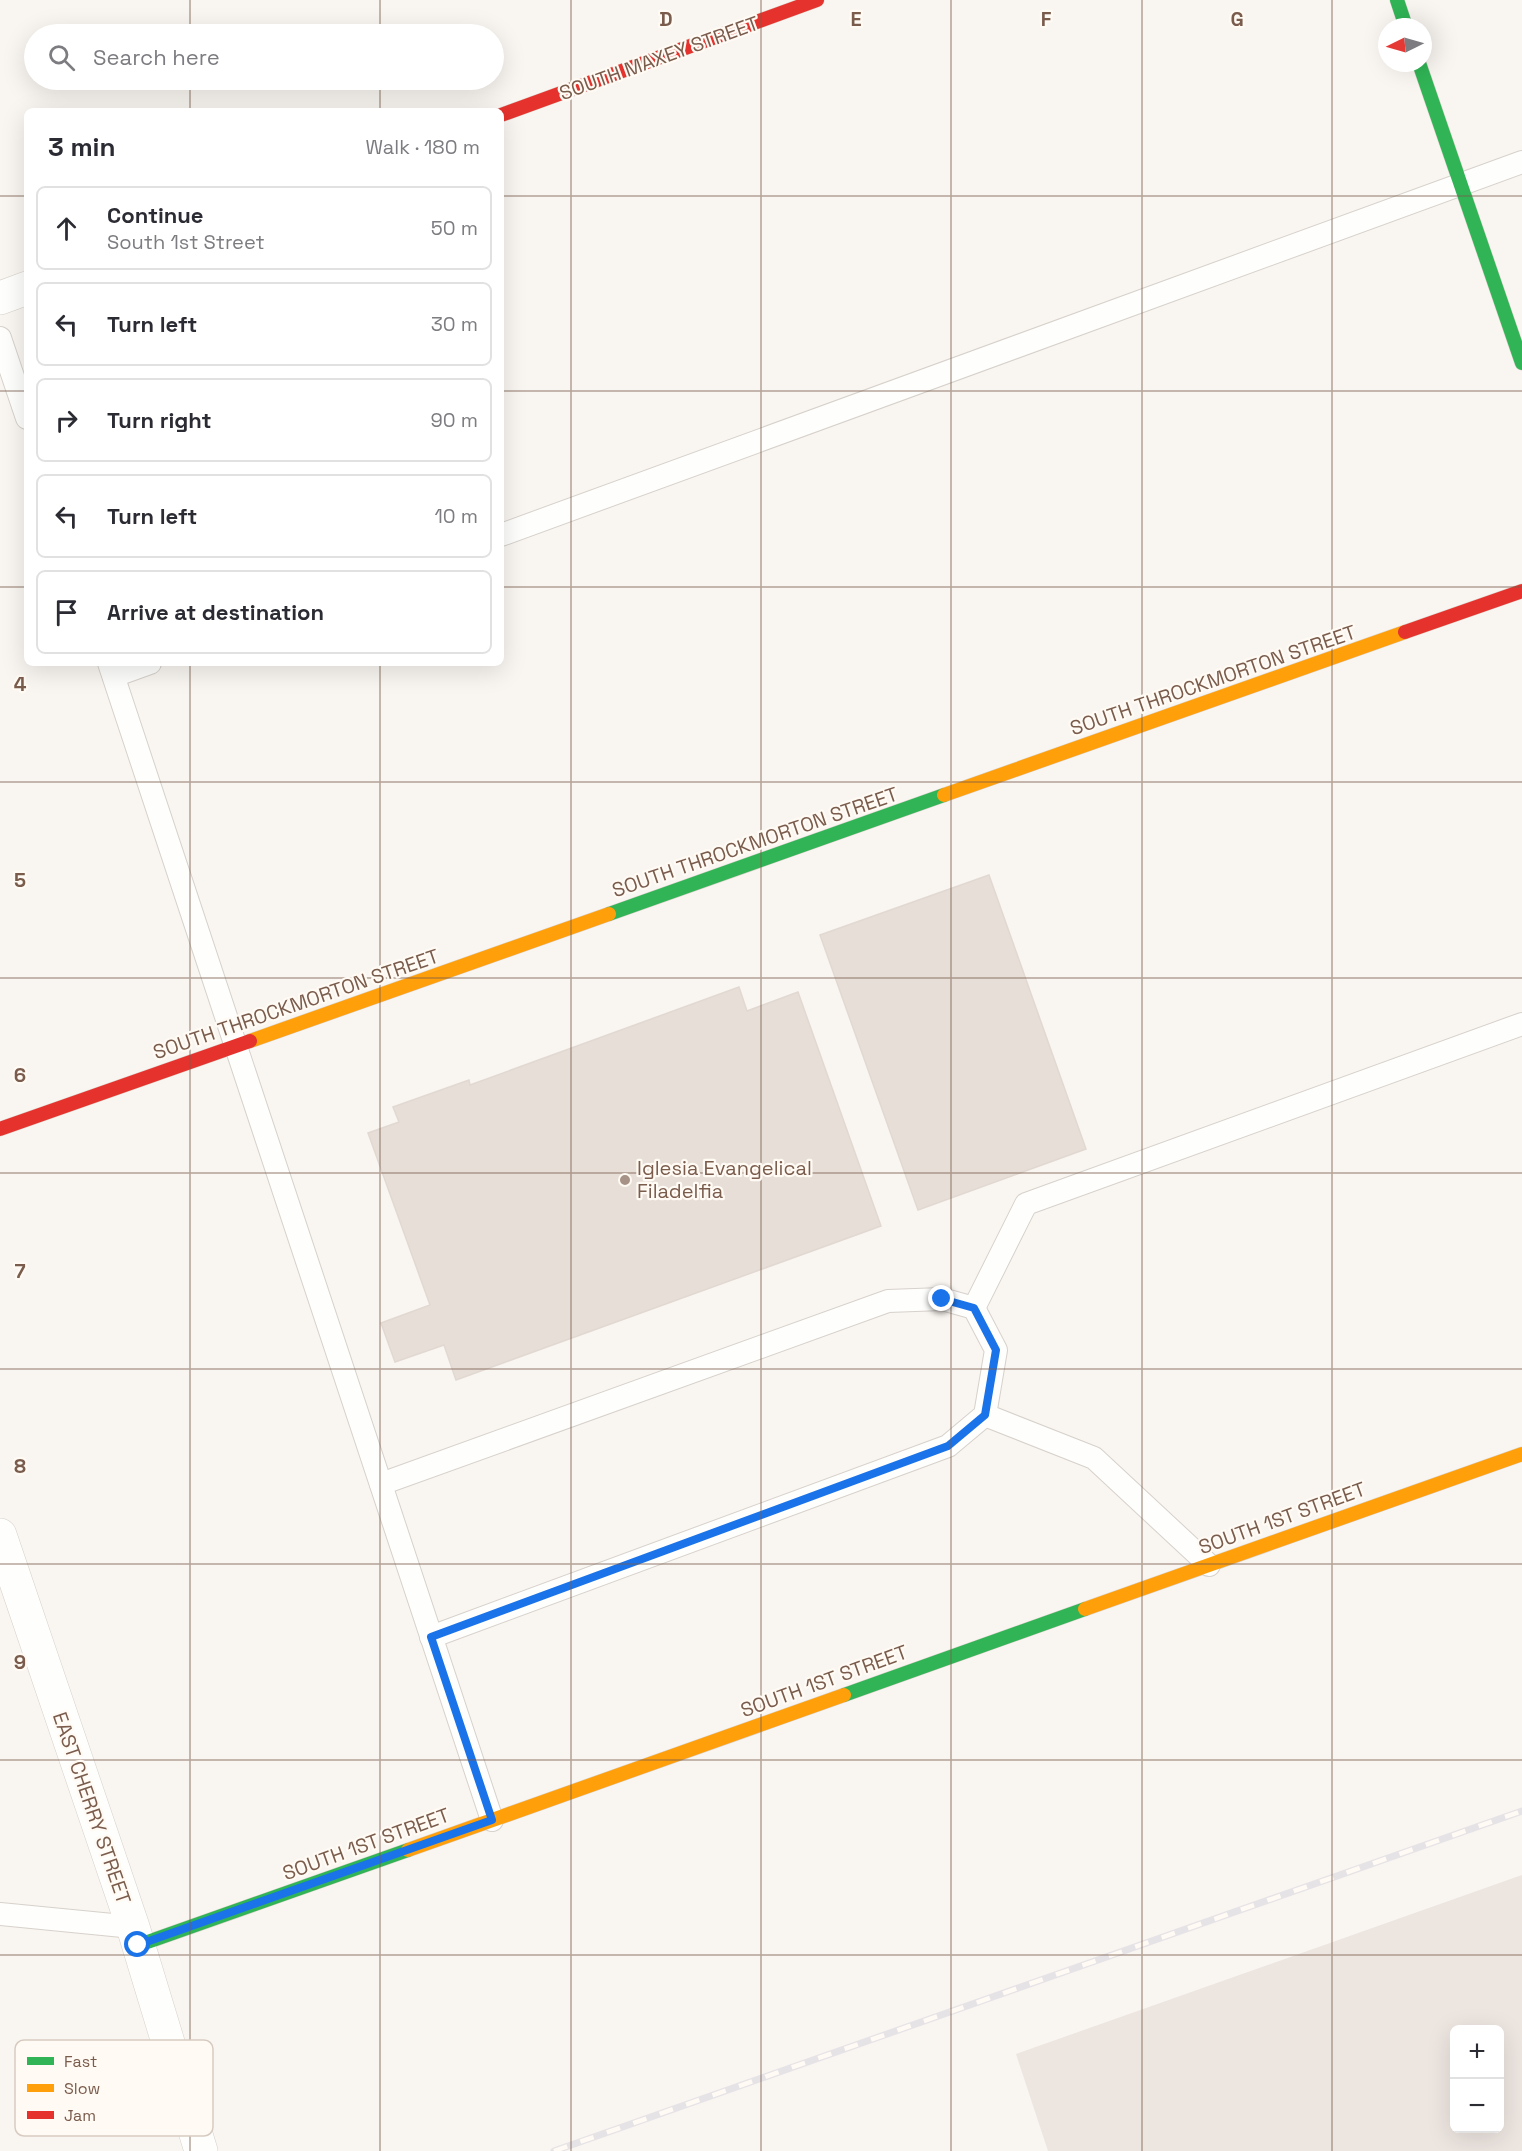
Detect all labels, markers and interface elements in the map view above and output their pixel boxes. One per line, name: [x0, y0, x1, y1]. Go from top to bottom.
text: D: [659, 6, 673, 32]
text: E: [850, 6, 862, 32]
text: F: [1041, 6, 1052, 32]
text: G: [1230, 6, 1244, 32]
street label: SOUTH MAXEY STREET: [556, 10, 762, 106]
north arrow: [1378, 18, 1432, 72]
search box: [24, 24, 504, 90]
icon: search: [45, 41, 78, 74]
text: Search here: [93, 43, 220, 71]
text: 3 min: [48, 130, 116, 164]
text: Walk · 180 m: [366, 134, 480, 160]
text: Continue: [107, 201, 203, 229]
icon: ahead: [50, 212, 83, 245]
text: 50 m: [431, 215, 478, 241]
text: South 1st Street: [107, 229, 265, 255]
icon: left: [50, 308, 83, 341]
text: Turn left: [107, 310, 197, 338]
text: 30 m: [431, 311, 478, 337]
icon: right: [50, 404, 83, 437]
text: Turn right: [107, 406, 212, 434]
text: 90 m: [431, 407, 478, 433]
icon: left: [50, 500, 83, 533]
text: Turn left: [107, 502, 197, 530]
text: 10 m: [434, 503, 478, 529]
icon: arrive: [50, 596, 83, 629]
text: Arrive at destination: [107, 598, 324, 626]
street label: SOUTH THROCKMORTON STREET: [1067, 619, 1360, 741]
text: 4: [14, 671, 27, 697]
street label: SOUTH THROCKMORTON STREET: [609, 781, 902, 903]
text: 5: [14, 867, 26, 893]
street label: SOUTH THROCKMORTON STREET: [150, 943, 443, 1065]
text: 6: [14, 1062, 26, 1088]
place label: Iglesia Evangelical Filadelfia: [637, 1155, 812, 1204]
marker: Iglesia Evangelical Filadelfia: [618, 1173, 632, 1187]
text: 7: [14, 1258, 26, 1284]
route end: [928, 1285, 954, 1311]
text: 8: [14, 1453, 26, 1479]
street label: SOUTH 1ST STREET: [1195, 1476, 1369, 1560]
street label: SOUTH 1ST STREET: [737, 1639, 911, 1723]
text: 9: [14, 1649, 26, 1675]
street label: EAST CHERRY STREET: [47, 1709, 137, 1908]
street label: SOUTH 1ST STREET: [279, 1802, 453, 1886]
route start: [124, 1931, 150, 1957]
map controls: [1450, 2025, 1504, 2133]
button: +: [1450, 2025, 1504, 2079]
legend: [15, 2040, 213, 2136]
text: Fast: [64, 2051, 97, 2072]
text: Slow: [64, 2078, 100, 2099]
button: −: [1450, 2079, 1504, 2133]
text: Jam: [64, 2105, 96, 2126]

